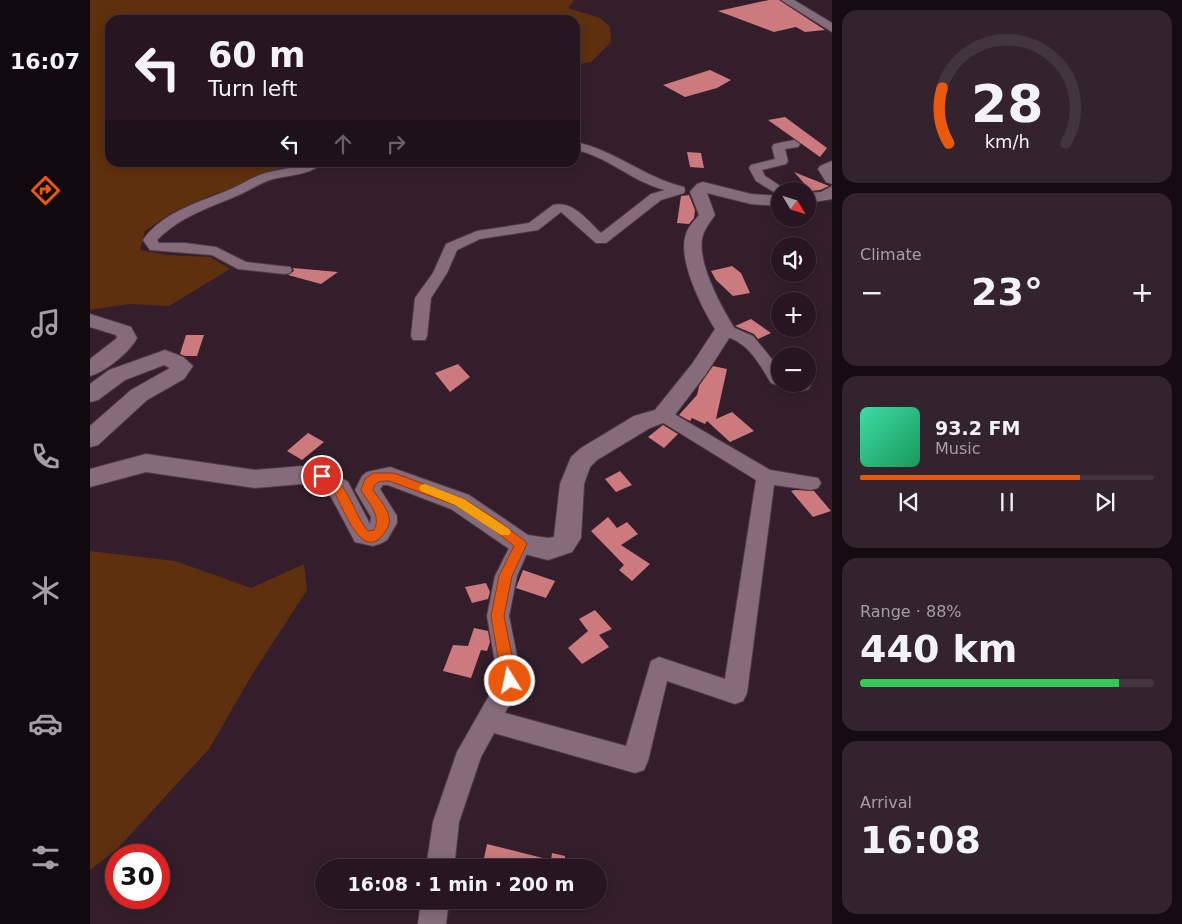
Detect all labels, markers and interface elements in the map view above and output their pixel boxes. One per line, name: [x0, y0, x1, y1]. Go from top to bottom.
icon: left: [125, 35, 190, 100]
text: 60 m: [208, 35, 305, 75]
text: 16:07: [10, 49, 80, 74]
text: 28: [971, 74, 1043, 134]
text: Turn left: [208, 76, 297, 101]
icon: left: [276, 130, 304, 158]
icon: ahead: [329, 130, 357, 158]
icon: right: [382, 130, 410, 158]
text: km/h: [984, 131, 1030, 152]
icon: directions: [28, 173, 63, 208]
north arrow: [771, 182, 816, 228]
map controls: [771, 182, 816, 392]
button: sound: [771, 237, 816, 282]
text: Climate: [860, 245, 922, 264]
text: 23°: [971, 270, 1043, 314]
text: −: [860, 276, 883, 309]
text: +: [1131, 276, 1154, 309]
button: +: [771, 292, 816, 337]
icon: music: [28, 306, 63, 341]
button: −: [771, 347, 816, 392]
text: 93.2 FM: [935, 417, 1020, 439]
icon: phone: [28, 439, 63, 474]
text: Music: [935, 439, 981, 458]
pin: [301, 455, 343, 497]
icon: arrive: [308, 462, 336, 490]
icon: previous: [895, 488, 923, 516]
icon: pause: [993, 488, 1021, 516]
icon: next: [1091, 488, 1119, 516]
icon: climate: [28, 573, 63, 608]
text: Range · 88%: [860, 602, 962, 621]
text: 440 km: [860, 627, 1017, 671]
position arrow: [483, 654, 535, 706]
icon: car: [28, 706, 63, 741]
text: Arrival: [860, 793, 912, 812]
text: 16:08: [860, 818, 981, 862]
icon: filters: [28, 840, 63, 875]
speed limit sign: 30: [105, 844, 170, 909]
text: 16:08 · 1 min · 200 m: [347, 873, 575, 895]

